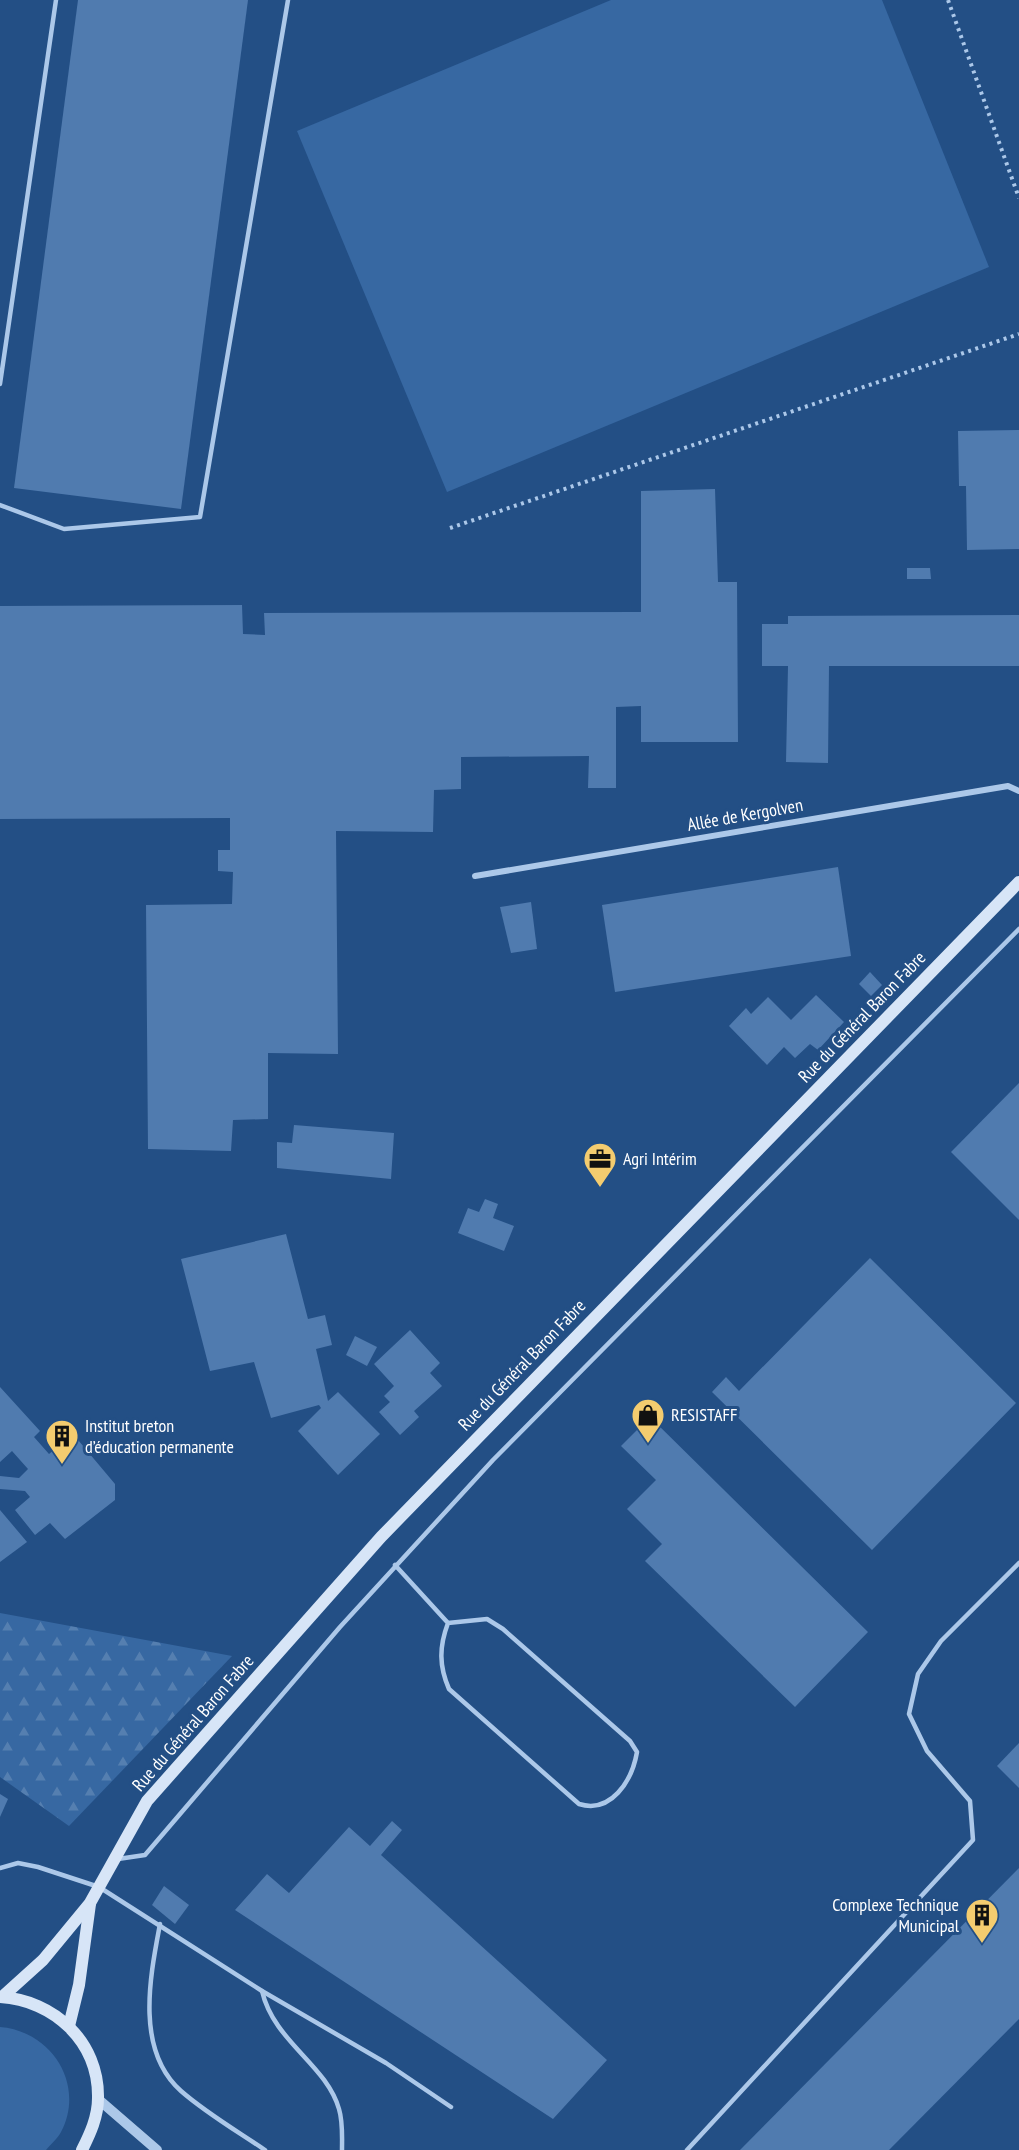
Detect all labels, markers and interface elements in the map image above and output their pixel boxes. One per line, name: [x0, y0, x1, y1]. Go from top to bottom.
street label: Allée de Kergolven: [685, 793, 805, 836]
street label: Rue du Général Baron Fabre: [793, 946, 930, 1087]
office icon: Agri Intérim: [582, 1141, 618, 1188]
place label: Agri Intérim: [623, 1147, 697, 1170]
street label: Rue du Général Baron Fabre: [453, 1294, 590, 1435]
shop icon: RESISTAFF: [630, 1397, 666, 1444]
place label: RESISTAFF: [671, 1403, 737, 1426]
place label: Institut breton d’éducation permanente: [85, 1414, 234, 1458]
building icon: Institut breton d’éducation permanente: [44, 1418, 80, 1465]
street label: Rue du Général Baron Fabre: [127, 1650, 258, 1796]
place label: Complexe Technique Municipal: [832, 1893, 960, 1937]
building icon: Complexe Technique Municipal: [964, 1897, 1000, 1944]

